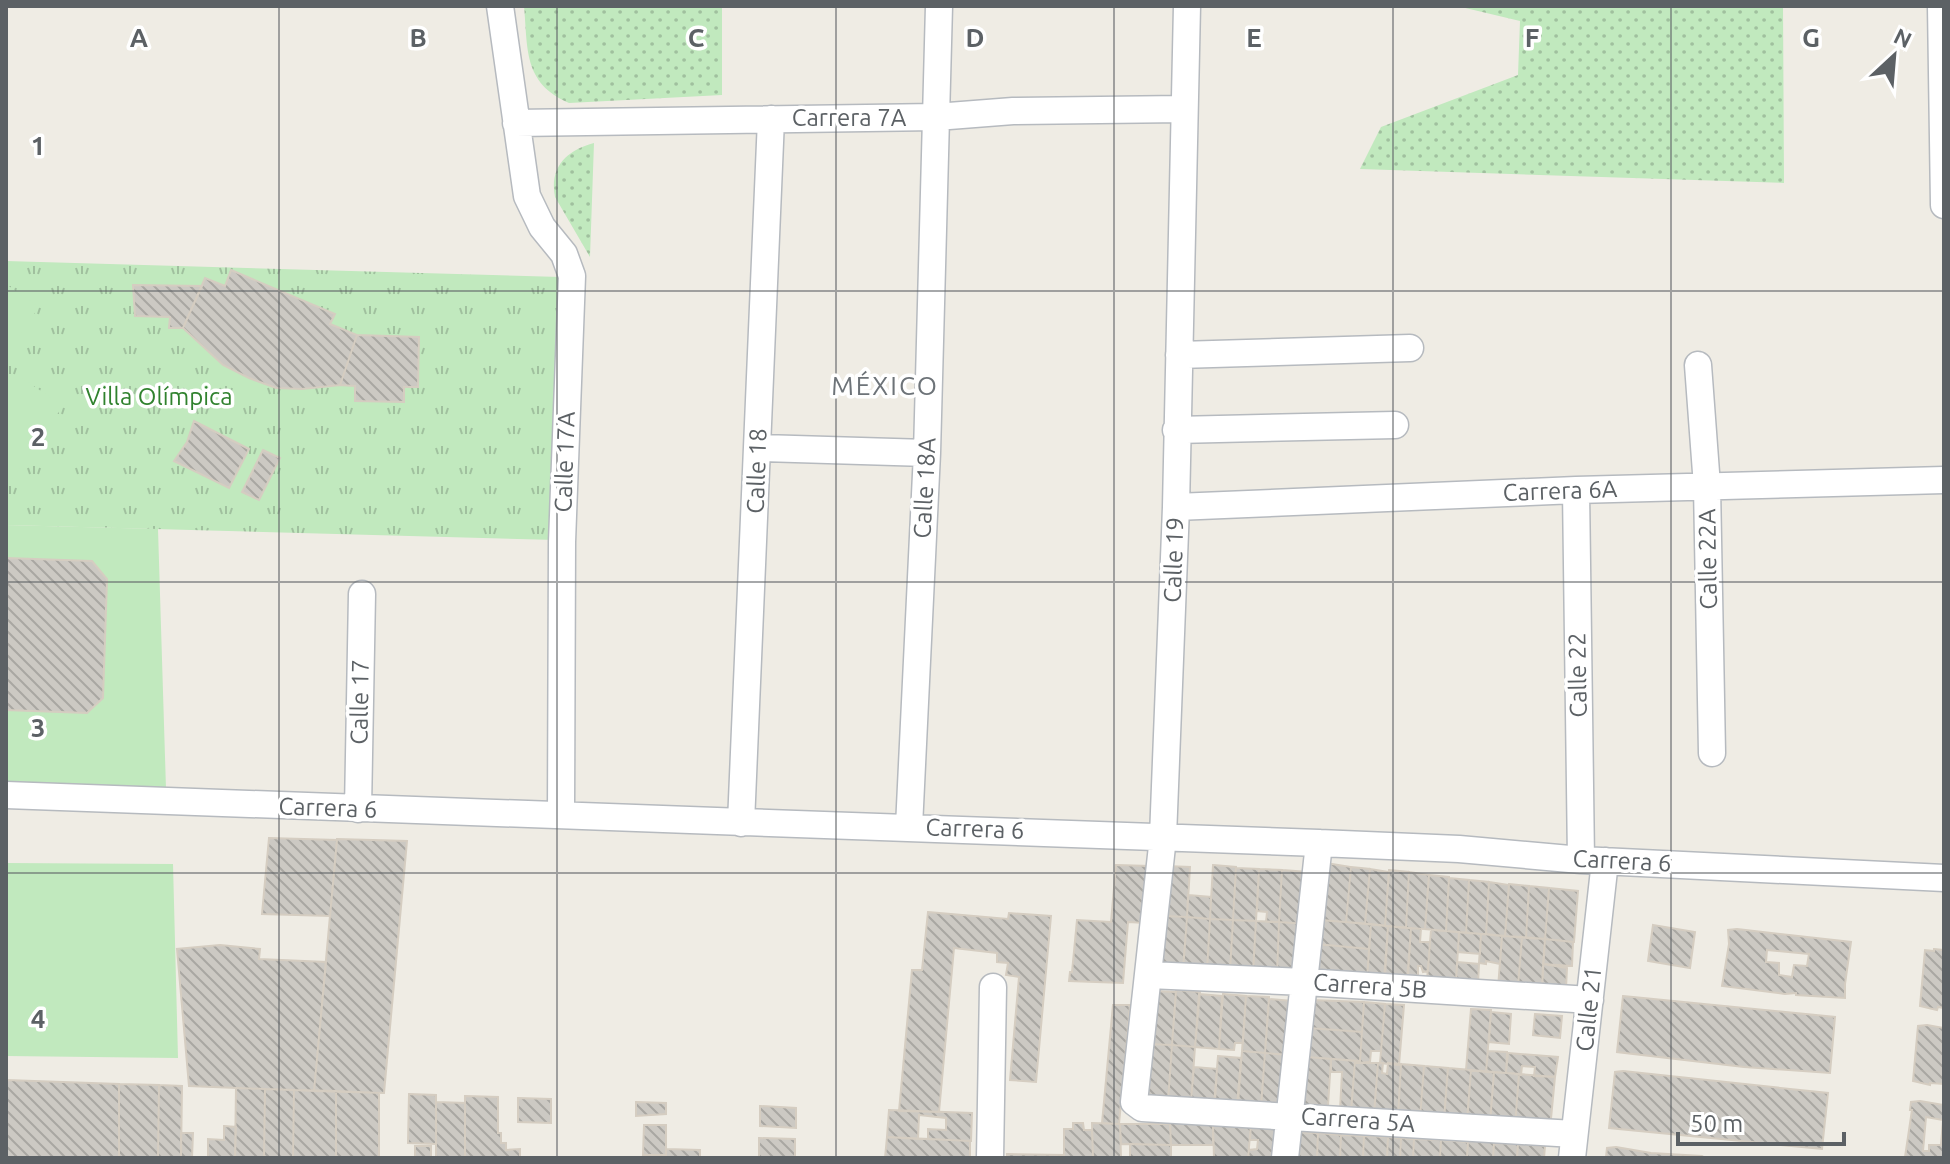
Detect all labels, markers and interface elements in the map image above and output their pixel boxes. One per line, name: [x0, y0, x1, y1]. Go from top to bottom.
north arrow: [1854, 16, 1934, 96]
text: A: [130, 23, 149, 52]
text: B: [409, 23, 427, 52]
text: C: [688, 23, 705, 52]
text: D: [966, 23, 984, 52]
text: E: [1246, 23, 1262, 52]
text: F: [1525, 23, 1539, 52]
text: G: [1802, 23, 1820, 52]
text: N: [1890, 23, 1916, 52]
street label: Carrera 7A: [792, 104, 907, 131]
text: 1: [31, 131, 45, 160]
district label: MÉXICO: [831, 370, 939, 400]
park label: Villa Olímpica: [85, 383, 233, 410]
street label: Calle 17A: [549, 411, 580, 513]
text: 2: [31, 422, 45, 451]
street label: Calle 18: [742, 428, 771, 514]
street label: Calle 18A: [908, 436, 941, 539]
street label: Carrera 6A: [1502, 475, 1618, 506]
street label: Calle 22A: [1693, 508, 1722, 610]
street label: Calle 19: [1159, 517, 1188, 603]
street label: Calle 22: [1563, 632, 1592, 718]
street label: Calle 17: [345, 659, 374, 745]
text: 3: [31, 713, 45, 742]
street label: Carrera 6: [278, 792, 378, 823]
street label: Carrera 6: [925, 813, 1025, 844]
street label: Carrera 6: [1572, 844, 1672, 877]
street label: Calle 21: [1571, 965, 1606, 1053]
street label: Carrera 5B: [1312, 968, 1428, 1003]
text: 4: [31, 1004, 45, 1033]
scale bar: [1678, 1096, 1844, 1146]
street label: Carrera 5A: [1300, 1102, 1416, 1137]
text: 50 m: [1690, 1110, 1743, 1137]

